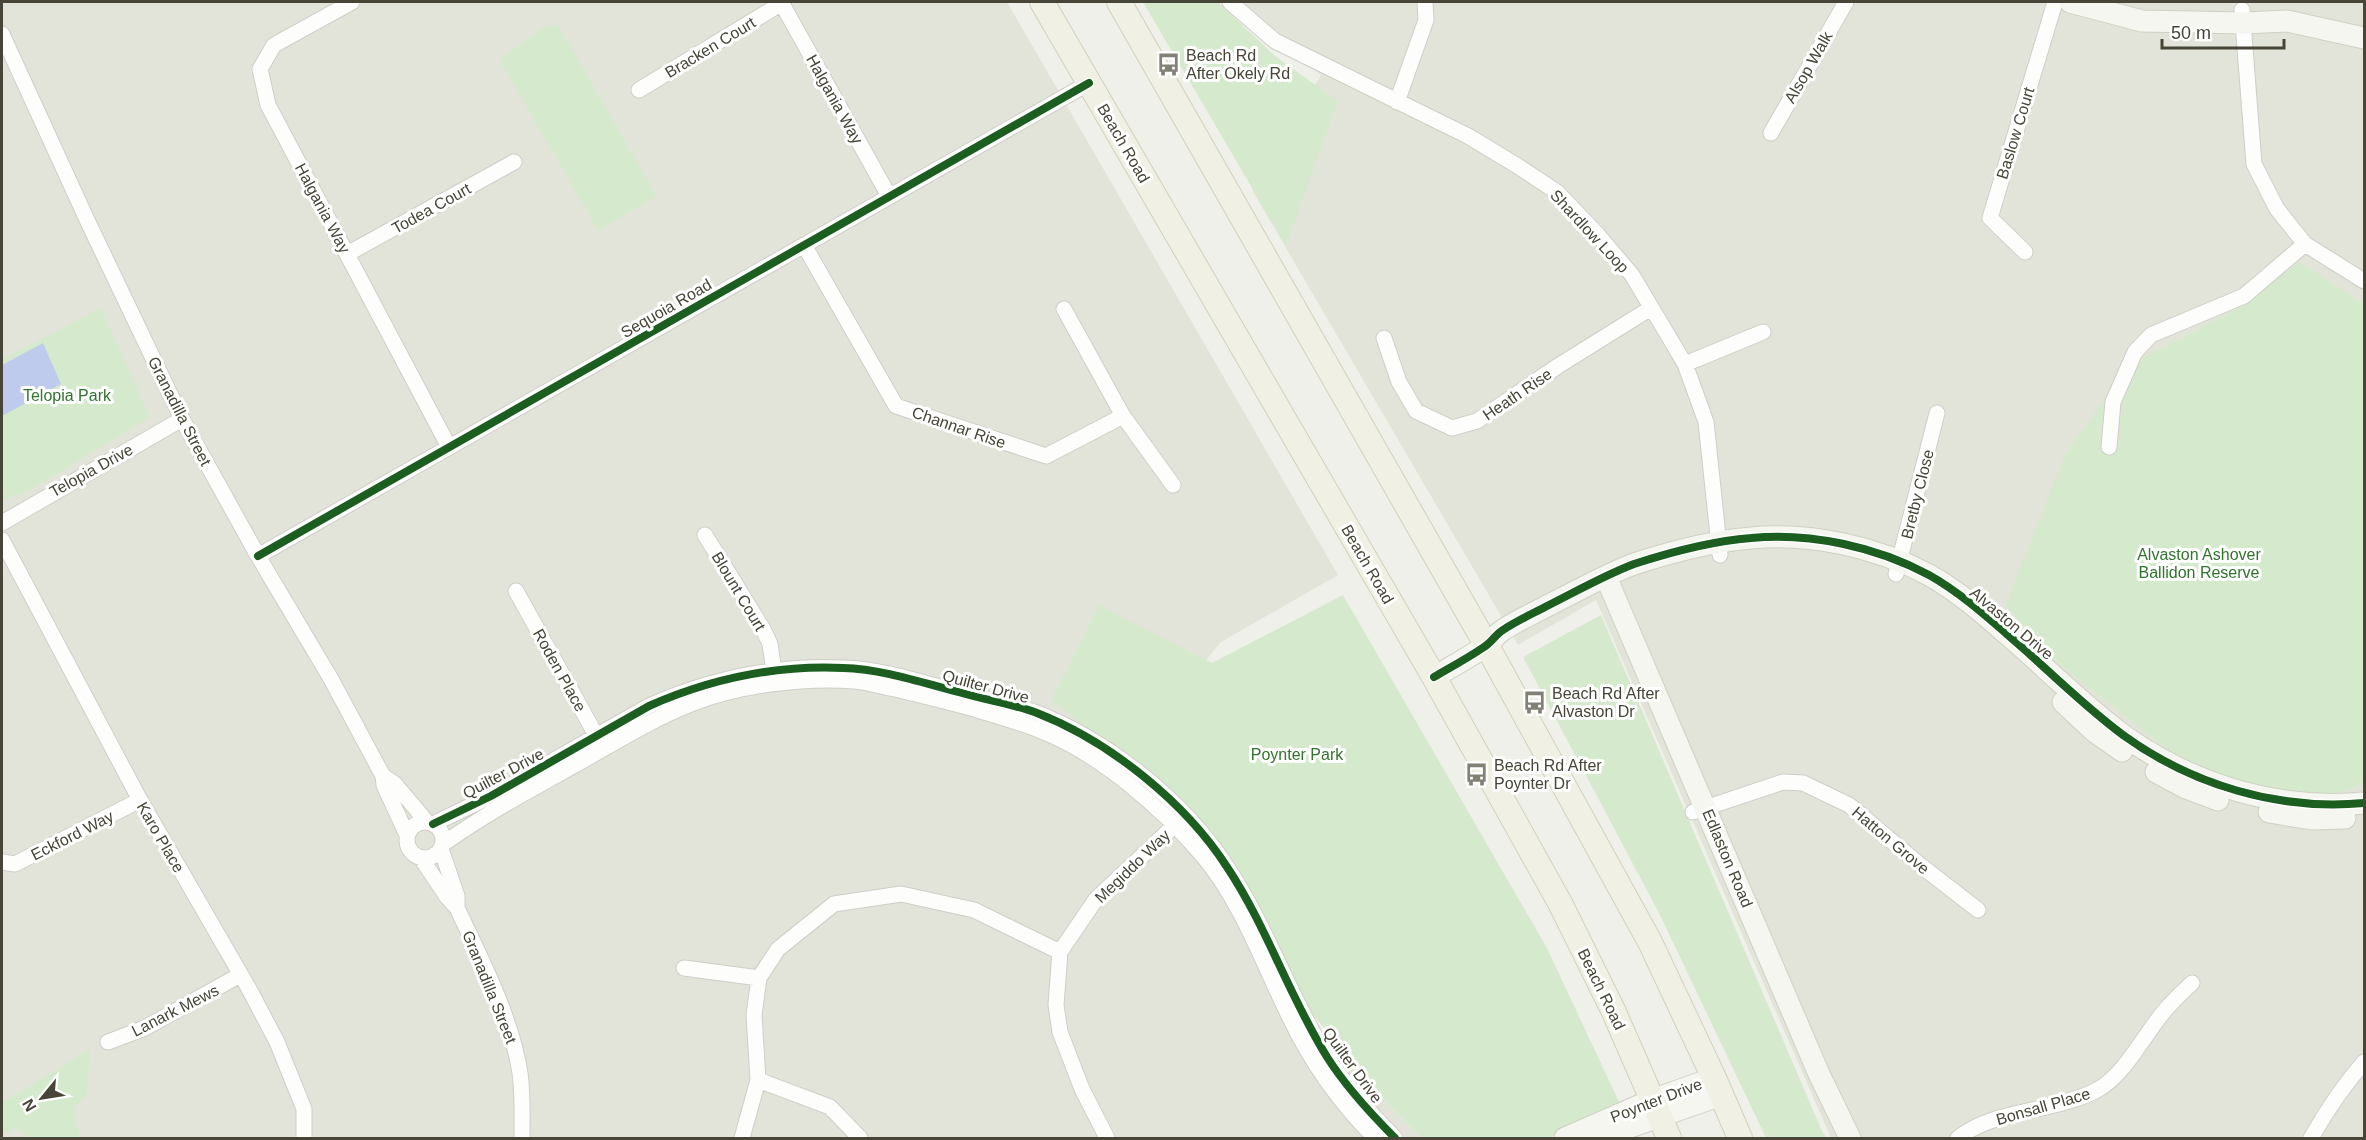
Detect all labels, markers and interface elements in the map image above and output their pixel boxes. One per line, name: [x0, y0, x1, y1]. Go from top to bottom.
scale bar: [2162, 12, 2284, 50]
street label: Bracken Court: [662, 14, 759, 81]
text: 50 m: [2171, 23, 2211, 43]
street label: Alsop Walk: [1781, 28, 1836, 106]
place label: Beach Rd After Okely Rd: [1186, 47, 1290, 82]
bus stop icon: Beach Rd After Okely Rd: [1155, 51, 1181, 77]
street label: Halgania Way: [803, 52, 866, 147]
street label: Baslow Court: [1993, 85, 2038, 181]
street label: Beach Road: [1094, 101, 1153, 186]
street label: Halgania Way: [292, 161, 353, 256]
street label: Todea Court: [389, 180, 474, 237]
street label: Shardlow Loop: [1547, 187, 1632, 276]
street label: Sequoia Road: [618, 276, 714, 341]
street label: Granadilla Street: [145, 354, 215, 469]
street label: Heath Rise: [1480, 365, 1555, 424]
park label: Telopia Park: [23, 387, 112, 404]
street label: Channar Rise: [910, 404, 1008, 451]
street label: Telopia Drive: [47, 441, 136, 500]
street label: Bretby Close: [1898, 448, 1937, 541]
street label: Beach Road: [1338, 522, 1397, 607]
park label: Alvaston Ashover Ballidon Reserve: [2137, 546, 2261, 581]
street label: Blount Court: [708, 549, 769, 634]
street label: Alvaston Drive: [1967, 584, 2057, 663]
street label: Roden Place: [530, 626, 589, 715]
street label: Quilter Drive: [941, 667, 1031, 706]
place label: Beach Rd After Alvaston Dr: [1552, 685, 1660, 720]
bus stop icon: Beach Rd After Alvaston Dr: [1521, 689, 1547, 715]
street label: Quilter Drive: [460, 745, 547, 802]
park label: Poynter Park: [1251, 746, 1344, 763]
place label: Beach Rd After Poynter Dr: [1494, 757, 1602, 792]
bus stop icon: Beach Rd After Poynter Dr: [1463, 761, 1489, 787]
street label: Karo Place: [134, 799, 188, 875]
street label: Hatton Grove: [1849, 803, 1933, 878]
street label: Eckford Way: [28, 807, 116, 863]
street label: Edlaston Road: [1699, 807, 1756, 910]
street label: Megiddo Way: [1091, 826, 1173, 906]
street label: Granadilla Street: [459, 928, 520, 1047]
street label: Beach Road: [1575, 946, 1628, 1033]
street label: Lanark Mews: [129, 981, 221, 1040]
street label: Quilter Drive: [1320, 1024, 1386, 1106]
north arrow: [12, 1068, 72, 1128]
street label: Poynter Drive: [1608, 1075, 1705, 1126]
street label: Bonsall Place: [1994, 1085, 2092, 1128]
text: N: [19, 1096, 40, 1115]

